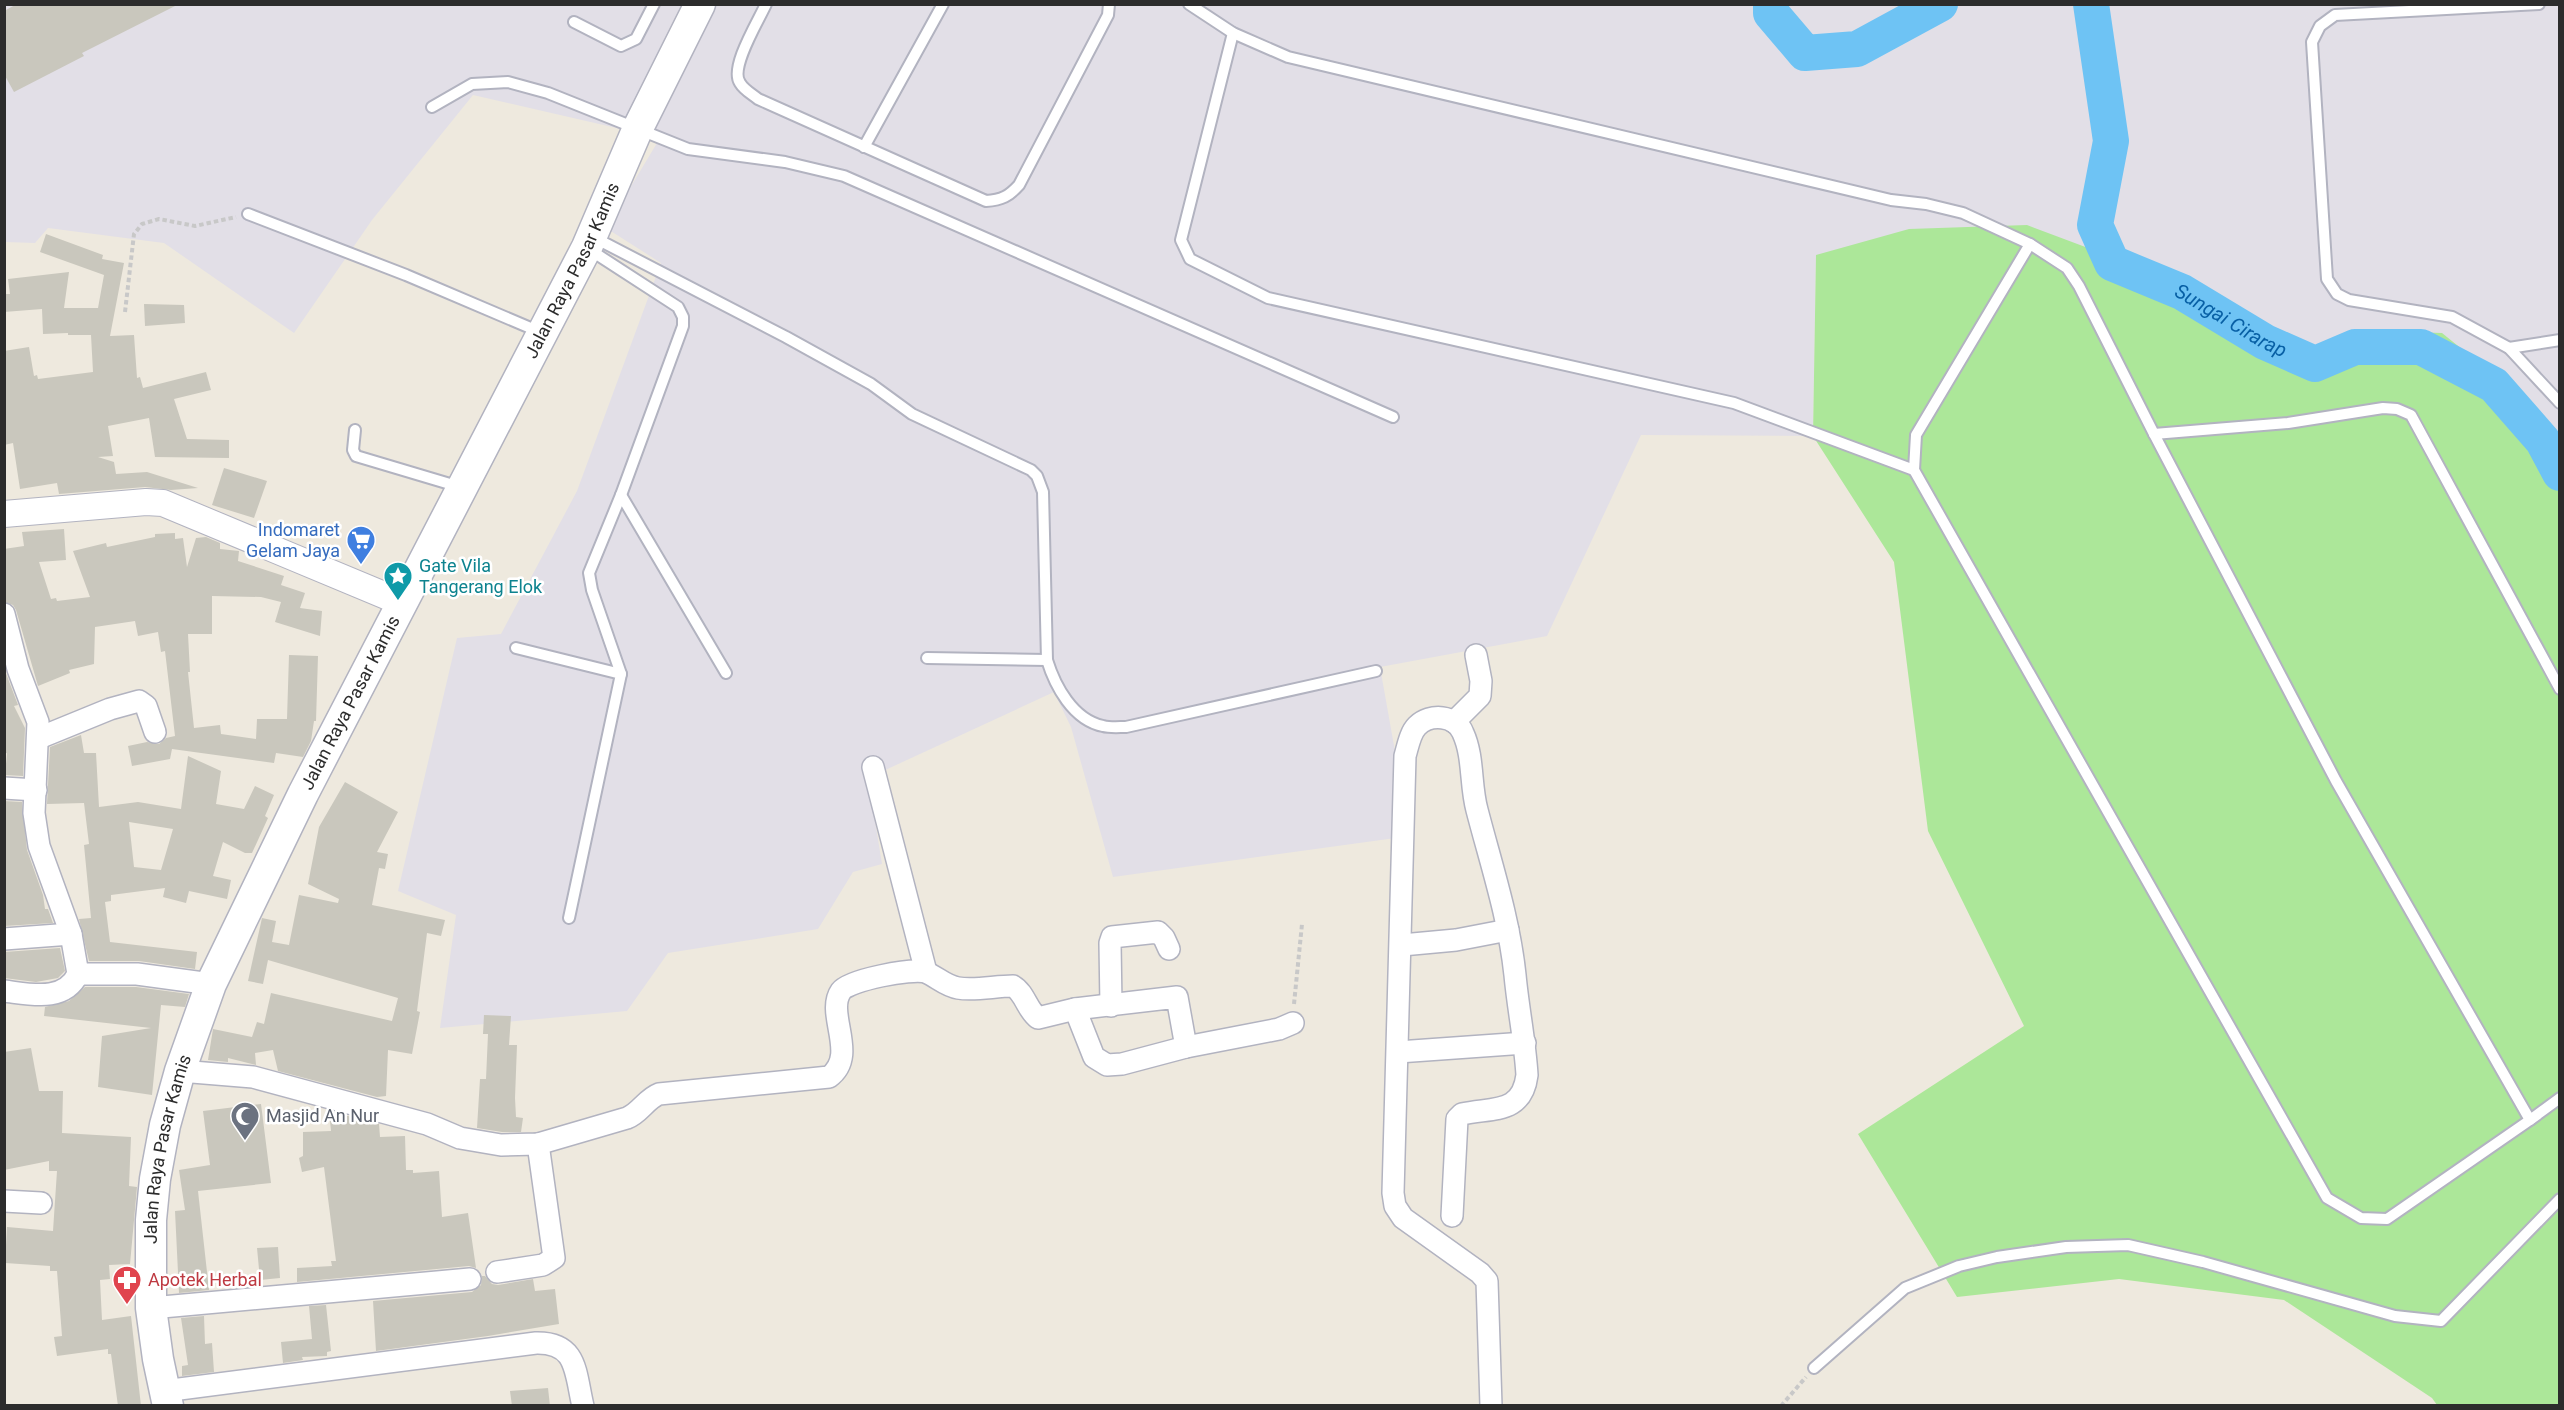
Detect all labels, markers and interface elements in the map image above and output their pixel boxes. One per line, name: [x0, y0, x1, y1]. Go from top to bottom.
street label: Jalan Raya Pasar Kamis: [520, 179, 623, 362]
water label: Sungai Cirarap: [2172, 279, 2291, 362]
place label: Indomaret Gelam Jaya: [246, 519, 340, 561]
supermarket icon: Indomaret Gelam Jaya: [345, 524, 377, 566]
place label: Gate Vila Tangerang Elok: [419, 555, 543, 597]
place icon: Gate Vila Tangerang Elok: [382, 560, 414, 602]
street label: Jalan Raya Pasar Kamis: [296, 612, 404, 793]
street label: Jalan Raya Pasar Kamis: [140, 1051, 195, 1244]
mosque icon: Masjid An Nur: [229, 1100, 261, 1142]
place label: Masjid An Nur: [266, 1105, 379, 1126]
pharmacy icon: Apotek Herbal: [111, 1264, 143, 1306]
place label: Apotek Herbal: [148, 1269, 262, 1290]

